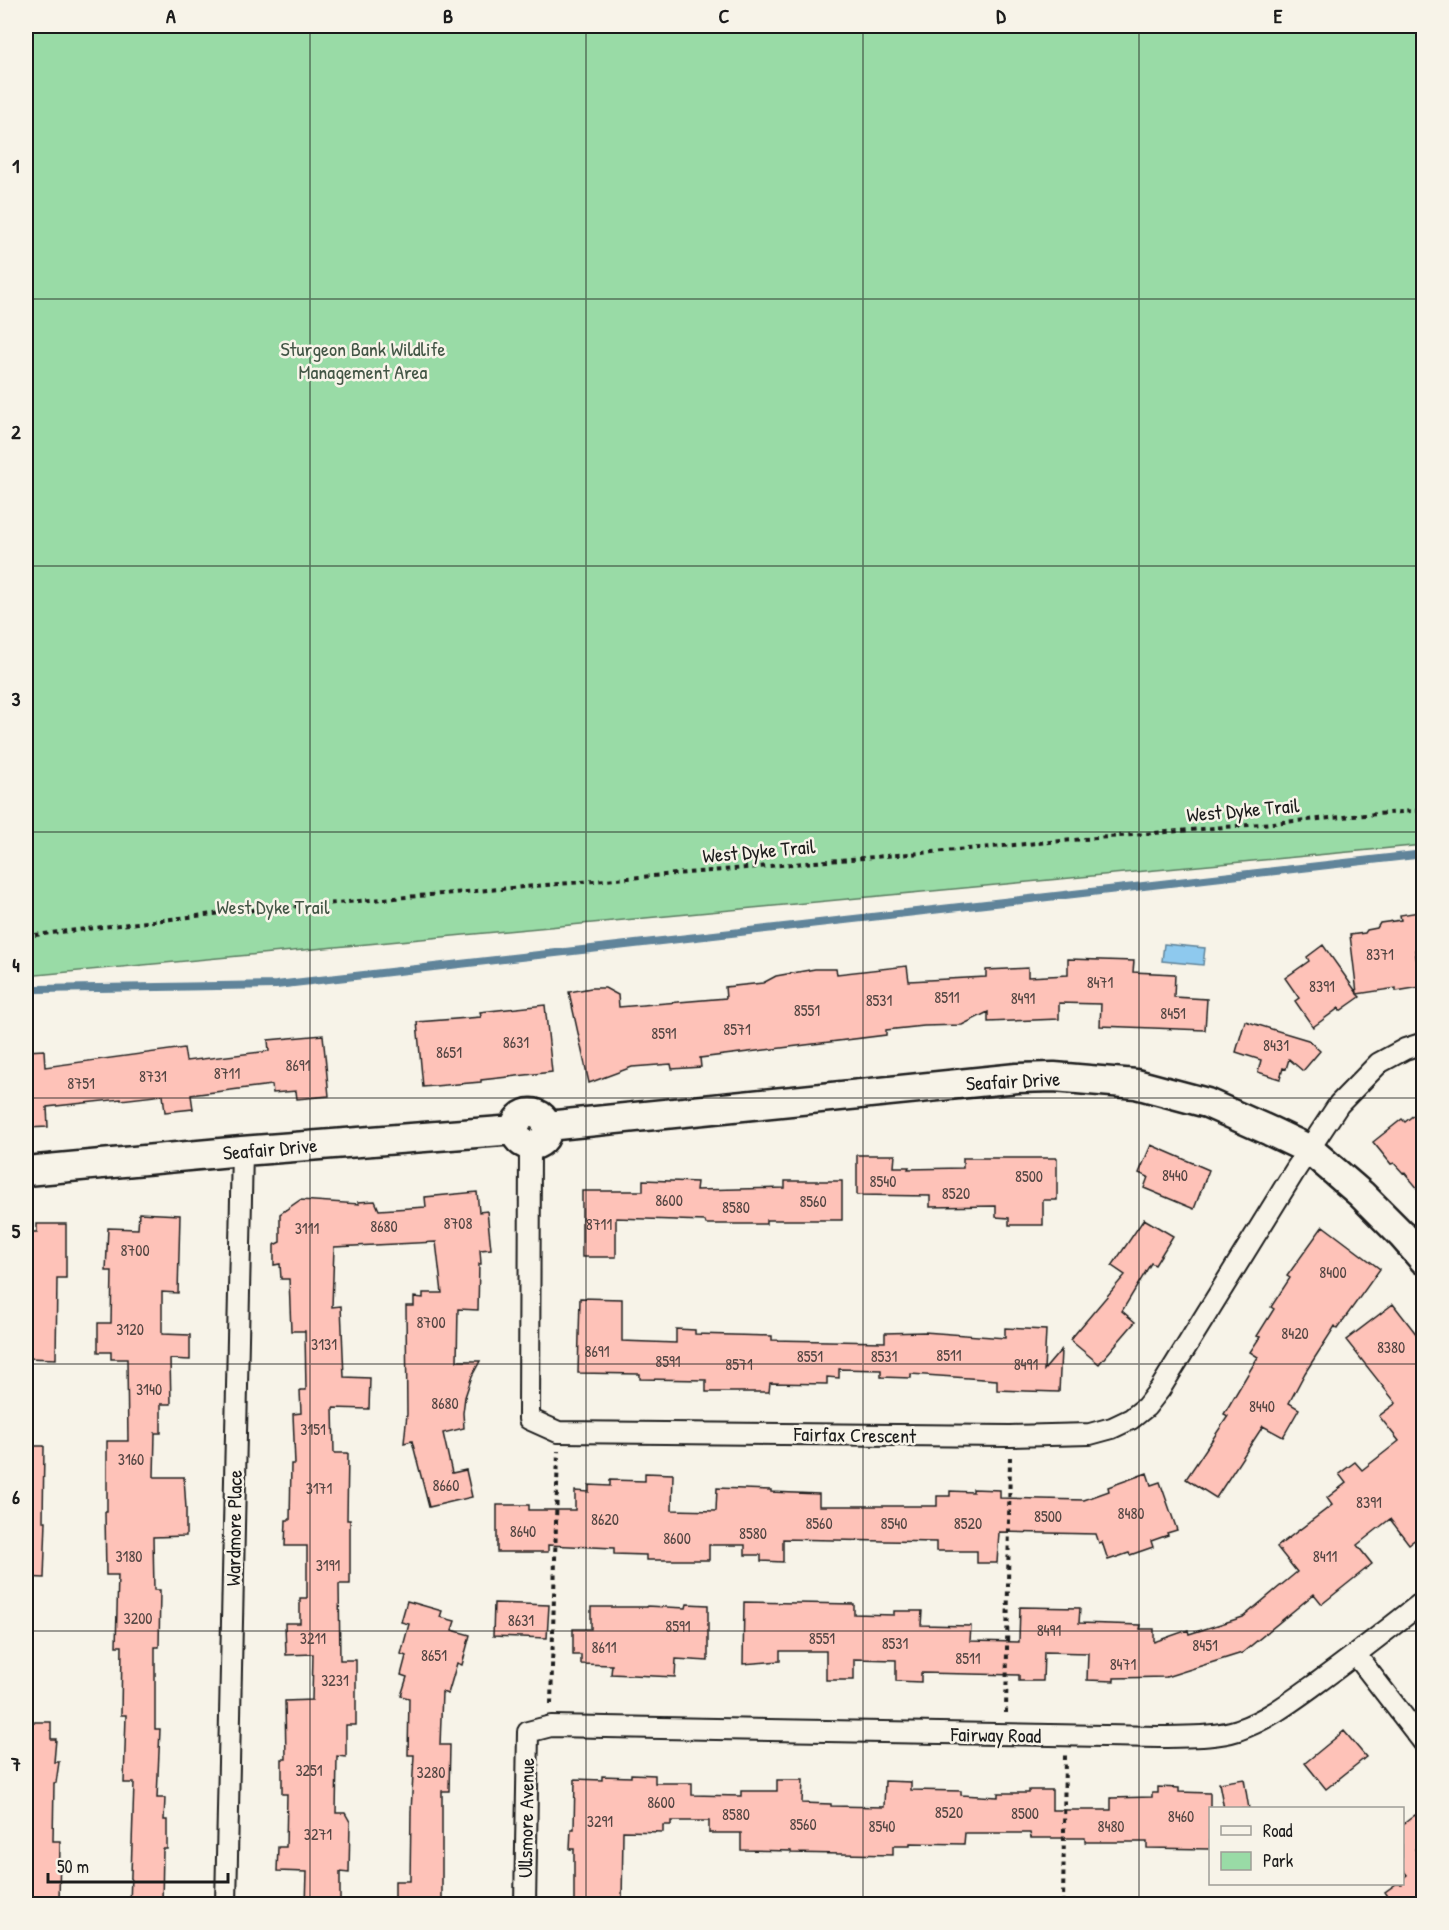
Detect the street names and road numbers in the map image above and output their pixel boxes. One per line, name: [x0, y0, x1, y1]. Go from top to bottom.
street label: West Dyke Trail: [1186, 791, 1301, 828]
street label: West Dyke Trail: [702, 832, 817, 869]
street label: Seafair Drive: [965, 1065, 1061, 1096]
street label: Seafair Drive: [222, 1131, 318, 1166]
street label: Fairfax Crescent: [793, 1420, 917, 1449]
street label: Wardmore Place: [219, 1470, 248, 1586]
street label: Fairway Road: [950, 1720, 1042, 1749]
street label: Ullsmore Avenue: [511, 1758, 540, 1878]

